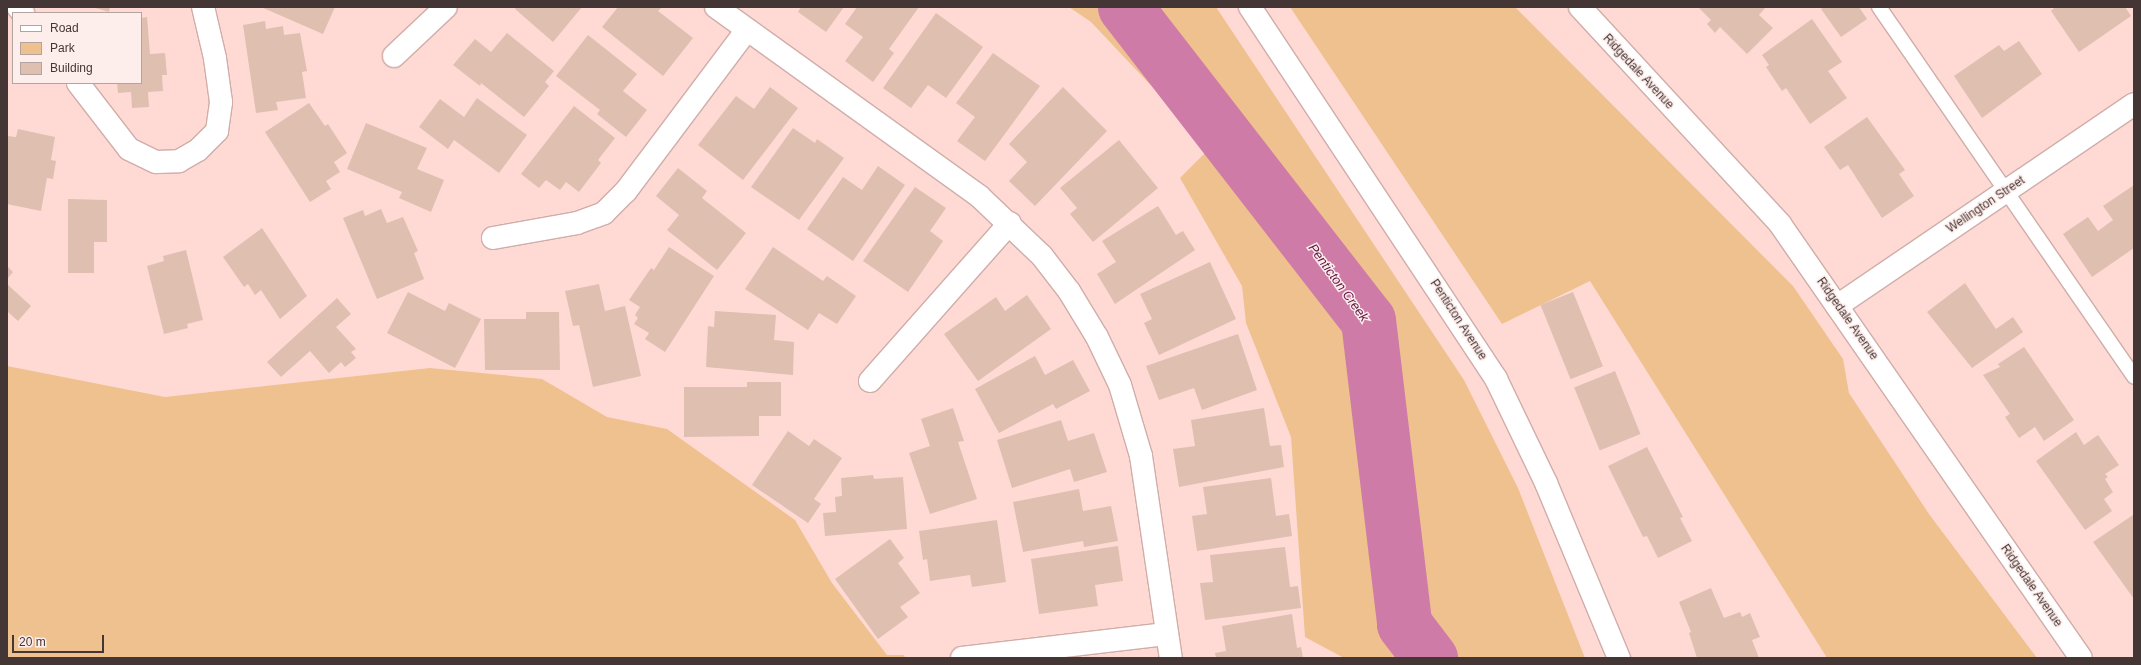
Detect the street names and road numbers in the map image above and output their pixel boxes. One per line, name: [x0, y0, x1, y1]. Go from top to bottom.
street label: Ridgedale Avenue: [1599, 31, 1677, 113]
street label: Wellington Street: [1944, 174, 2028, 236]
street label: Ridgedale Avenue: [1813, 275, 1881, 363]
street label: Penticton Avenue: [1426, 277, 1490, 363]
street label: Ridgedale Avenue: [1997, 542, 2065, 630]

